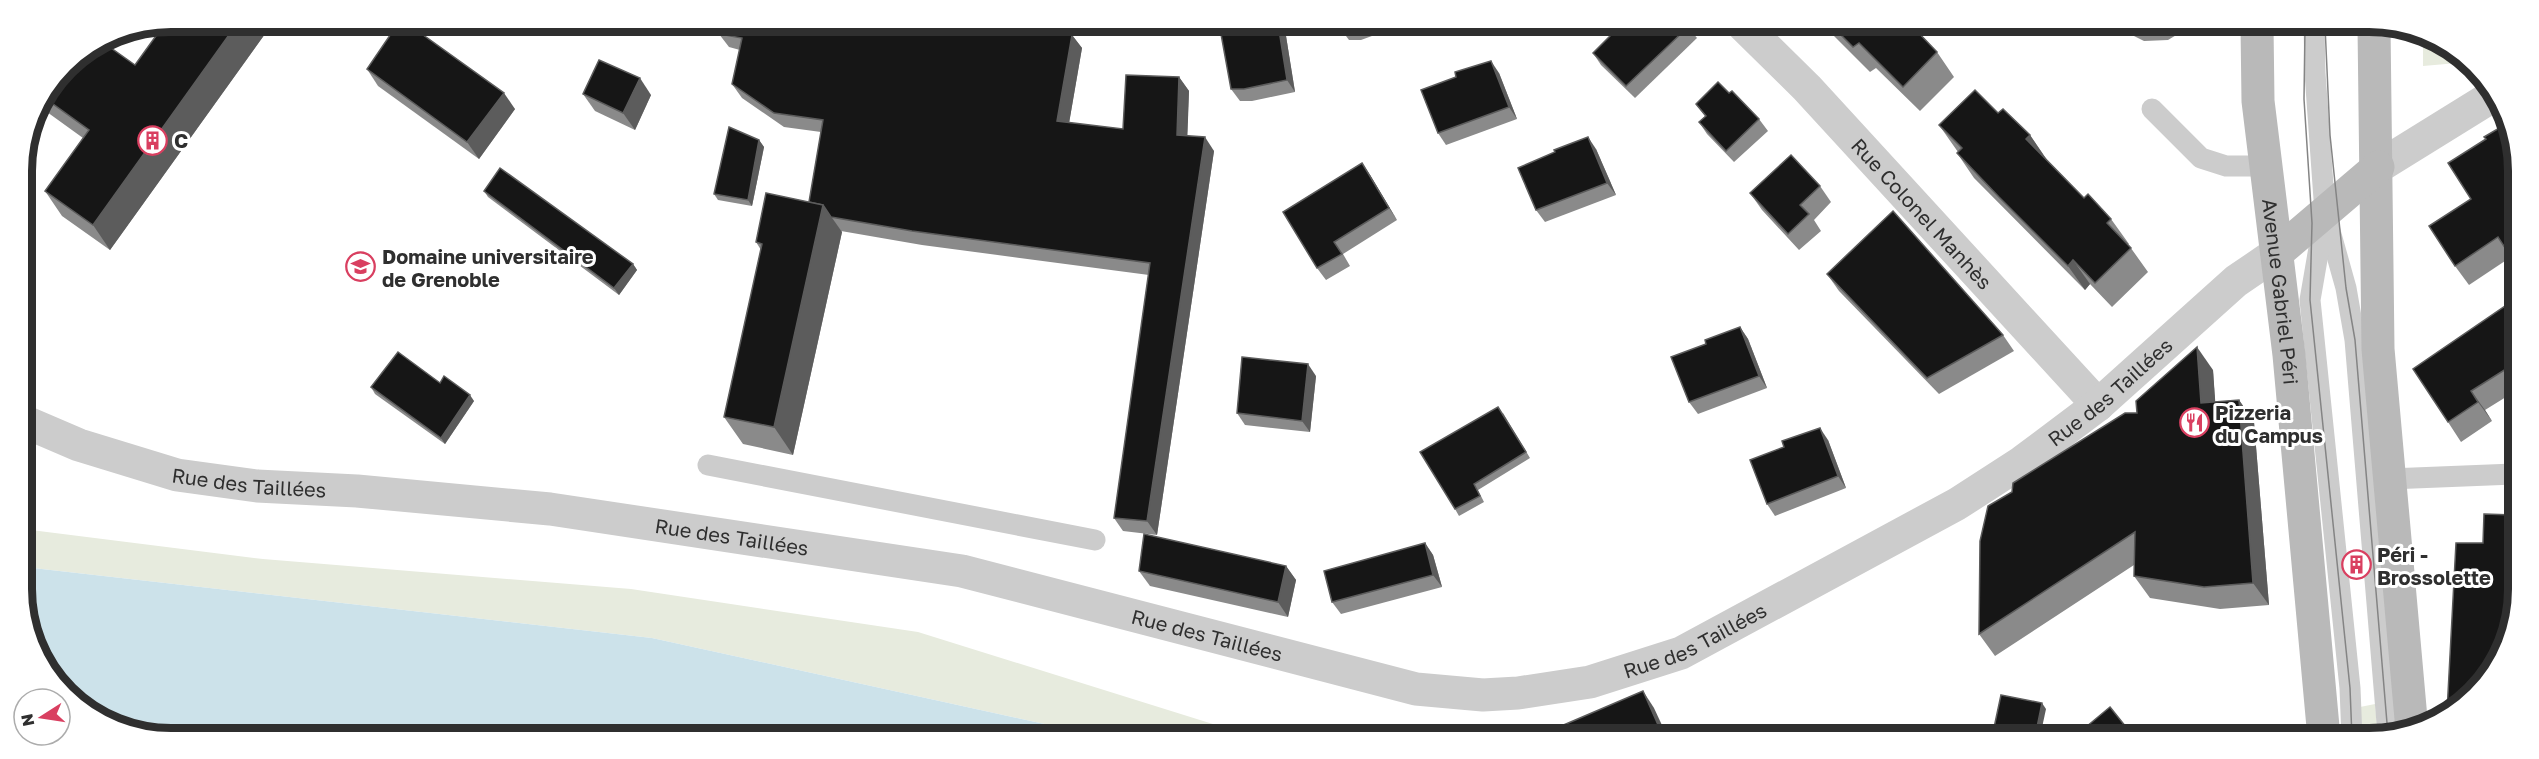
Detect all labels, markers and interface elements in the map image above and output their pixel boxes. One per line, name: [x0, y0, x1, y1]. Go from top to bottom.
building icon: C: [137, 124, 169, 156]
place label: C: [174, 128, 188, 152]
street label: Rue Colonel Manhès: [1847, 133, 1997, 294]
street label: Avenue Gabriel Péri: [2258, 197, 2304, 386]
place label: Domaine universitaire de Grenoble: [382, 244, 594, 291]
school or university icon: Domaine universitaire de Grenoble: [345, 251, 377, 283]
street label: Rue des Taillées: [2043, 333, 2177, 451]
place label: Pizzeria du Campus: [2215, 400, 2323, 447]
restaurant icon: Pizzeria du Campus: [2178, 407, 2210, 439]
street label: Rue des Taillées: [170, 462, 327, 501]
street label: Rue des Taillées: [653, 513, 810, 560]
place label: Péri - Brossolette: [2377, 542, 2491, 589]
building icon: Péri - Brossolette: [2340, 549, 2372, 581]
street label: Rue des Taillées: [1620, 597, 1770, 683]
street label: Rue des Taillées: [1129, 604, 1285, 666]
north arrow: [12, 687, 72, 747]
text: N: [16, 712, 38, 728]

